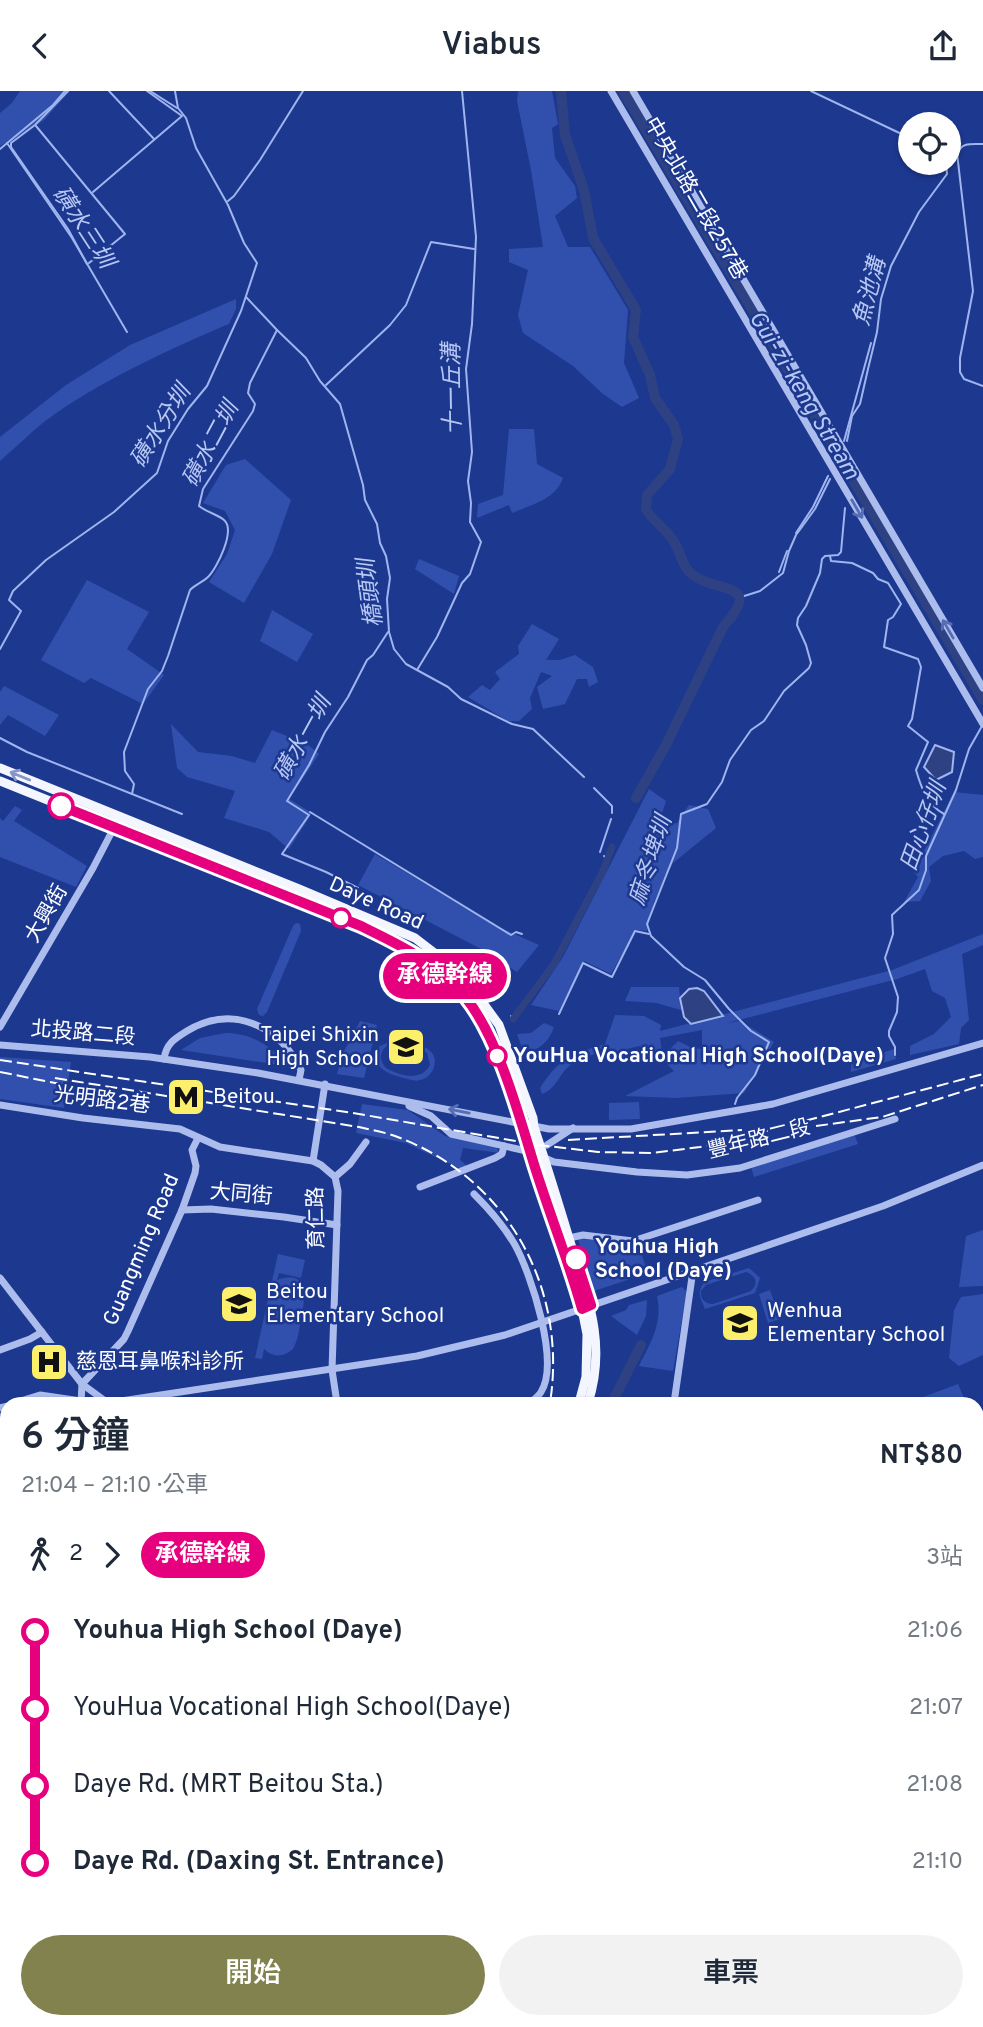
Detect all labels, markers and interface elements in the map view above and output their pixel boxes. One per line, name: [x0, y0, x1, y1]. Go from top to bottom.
text: Viabus: [441, 26, 542, 66]
icon: back: [21, 27, 59, 65]
icon: share: [924, 27, 962, 65]
map controls: [898, 112, 961, 175]
button: locate: [898, 112, 961, 175]
street label: 中央北路二段257巷: [637, 113, 753, 285]
water label: 磺水三圳: [45, 182, 121, 277]
water label: 魚池溝: [848, 252, 895, 329]
water label: Gui-zi-keng Stream: [741, 306, 865, 486]
water label: 十一丘溝: [439, 340, 469, 435]
water label: 磺水分圳: [125, 378, 200, 474]
water label: 磺水二圳: [178, 395, 248, 492]
one-way arrow: [850, 498, 864, 518]
water label: 橋頭圳: [353, 554, 391, 629]
one-way arrow: [941, 619, 955, 639]
water label: 磺水一圳: [269, 689, 340, 786]
one-way arrow: [10, 769, 32, 782]
water label: 田心仔圳: [896, 776, 955, 875]
unlabelled marker: [48, 793, 74, 819]
water label: 麻冬埤圳: [624, 810, 681, 909]
street label: Daye Road: [324, 871, 428, 937]
street label: 大興街: [20, 880, 74, 948]
unlabelled marker: [331, 908, 351, 928]
line badge: 承德幹線: [396, 953, 494, 999]
text: 承德幹線: [397, 961, 493, 991]
street label: 北投路二段: [30, 1016, 136, 1052]
place label: Taipei Shixin High School: [260, 1022, 379, 1073]
school or university icon: Taipei Shixin High School: [385, 1026, 427, 1068]
place label: YouHua Vocational High School(Daye): [513, 1043, 884, 1070]
marker: YouHua Vocational High School(Daye): [487, 1046, 507, 1066]
metro station icon: Beitou: [165, 1076, 207, 1118]
street label: 光明路2巷: [52, 1082, 152, 1120]
place label: Beitou: [213, 1084, 275, 1111]
one-way arrow: [448, 1104, 471, 1118]
street label: 豐年路二段: [705, 1114, 813, 1166]
street label: Guangming Road: [98, 1170, 186, 1330]
street label: 大同街: [208, 1179, 274, 1211]
street label: 育仁路: [303, 1186, 331, 1250]
place label: Youhua High School (Daye): [595, 1234, 732, 1285]
marker: Youhua High School (Daye): [563, 1246, 589, 1272]
place label: Beitou Elementary School: [266, 1279, 444, 1330]
school or university icon: Beitou Elementary School: [218, 1283, 260, 1325]
place label: Wenhua Elementary School: [767, 1298, 945, 1349]
school or university icon: Wenhua Elementary School: [719, 1302, 761, 1344]
hospital icon: 慈恩耳鼻喉科診所: [28, 1341, 70, 1383]
place label: 慈恩耳鼻喉科診所: [76, 1349, 244, 1376]
text: 6 分鐘: [21, 1414, 129, 1463]
text: NT$80: [880, 1440, 963, 1473]
text: 21:04 – 21:10 · 公車: [21, 1472, 208, 1501]
icon: walk: [21, 1536, 59, 1574]
icon: forward: [93, 1536, 131, 1574]
text: 2: [69, 1540, 83, 1569]
text: 承德幹線: [155, 1540, 251, 1570]
text: 3站: [926, 1544, 963, 1573]
text: Youhua High School (Daye): [73, 1615, 403, 1648]
text: 21:06: [907, 1617, 963, 1646]
text: YouHua Vocational High School(Daye): [73, 1692, 511, 1725]
text: 21:07: [909, 1694, 963, 1723]
text: Daye Rd. (MRT Beitou Sta.): [73, 1769, 384, 1802]
text: 21:08: [906, 1771, 963, 1800]
text: Daye Rd. (Daxing St. Entrance): [73, 1846, 445, 1879]
text: 21:10: [912, 1848, 963, 1877]
button: 開始: [21, 1935, 485, 2015]
button: 車票: [499, 1935, 963, 2015]

